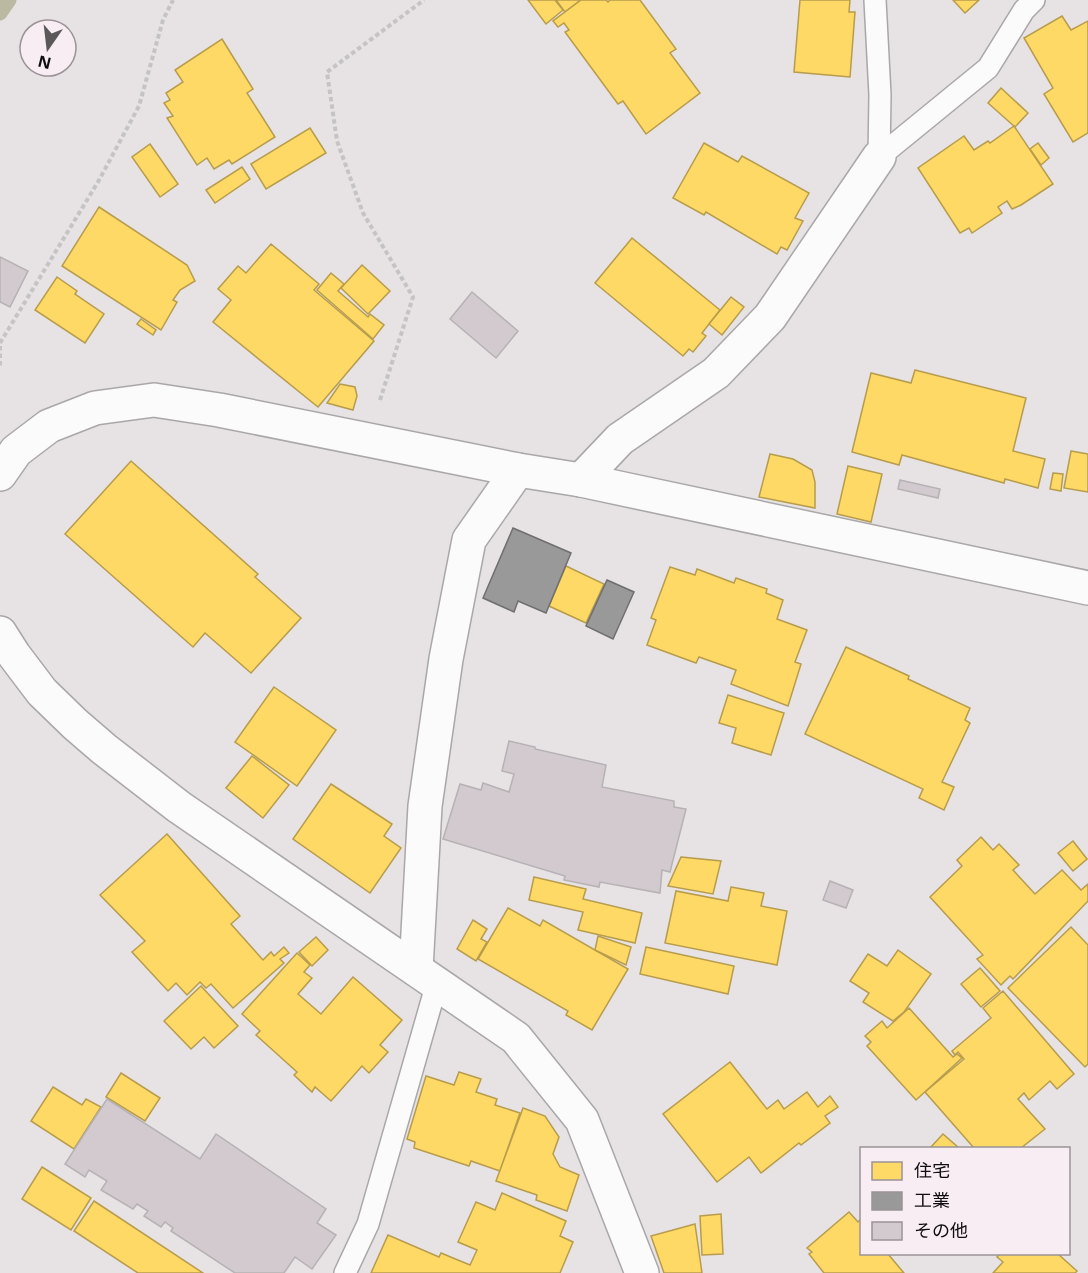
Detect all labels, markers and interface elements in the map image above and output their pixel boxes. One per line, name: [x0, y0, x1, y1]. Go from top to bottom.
north arrow: [18, 18, 78, 78]
text: N: [35, 50, 53, 75]
legend: [860, 1147, 1070, 1255]
text: 住宅: [914, 1158, 950, 1182]
text: 工業: [914, 1188, 950, 1212]
text: その他: [914, 1218, 968, 1242]

